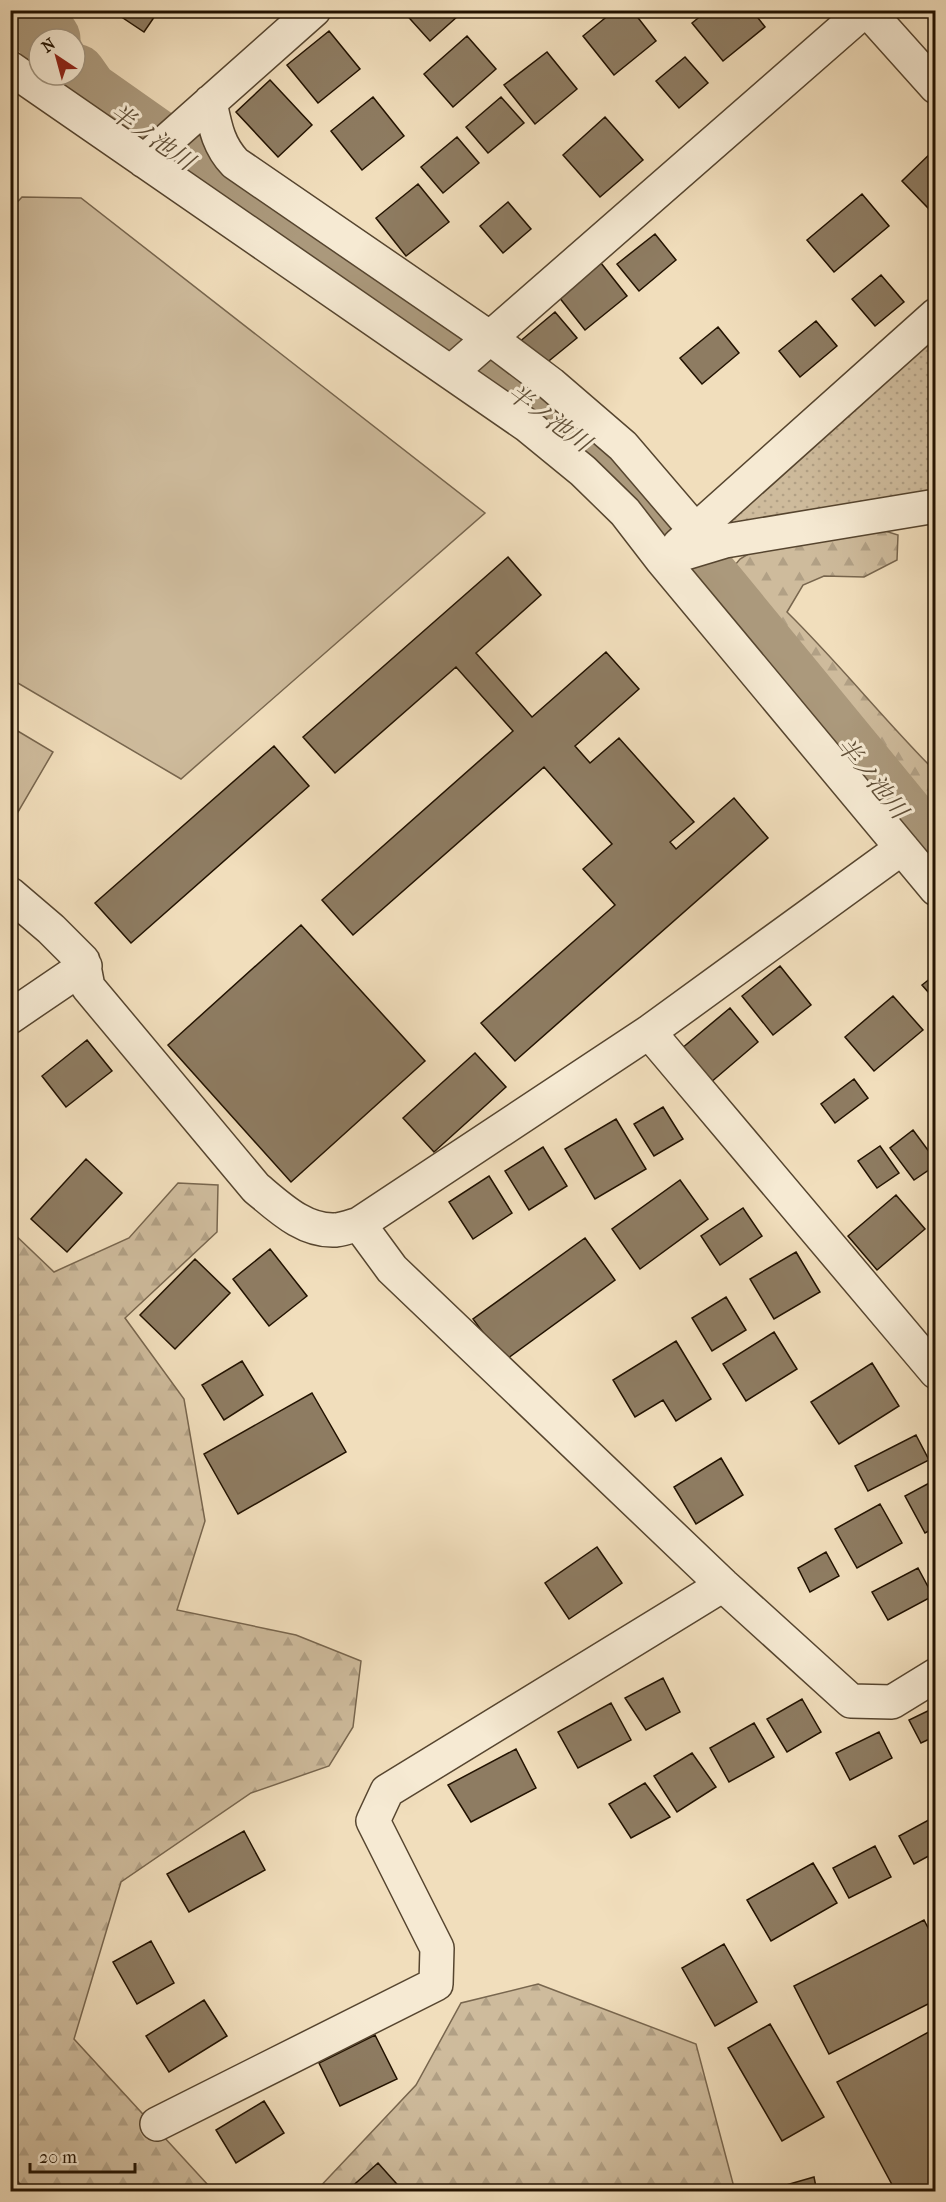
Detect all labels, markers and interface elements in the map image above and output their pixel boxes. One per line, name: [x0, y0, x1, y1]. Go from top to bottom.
north arrow: [27, 27, 87, 87]
text: N: [38, 34, 60, 57]
water label: 半ノ池川: [105, 98, 202, 178]
water label: 半ノ池川: [502, 378, 598, 459]
water label: 半ノ池川: [831, 732, 915, 826]
scale bar: [30, 2136, 135, 2174]
text: 20 m: [39, 2147, 77, 2168]

